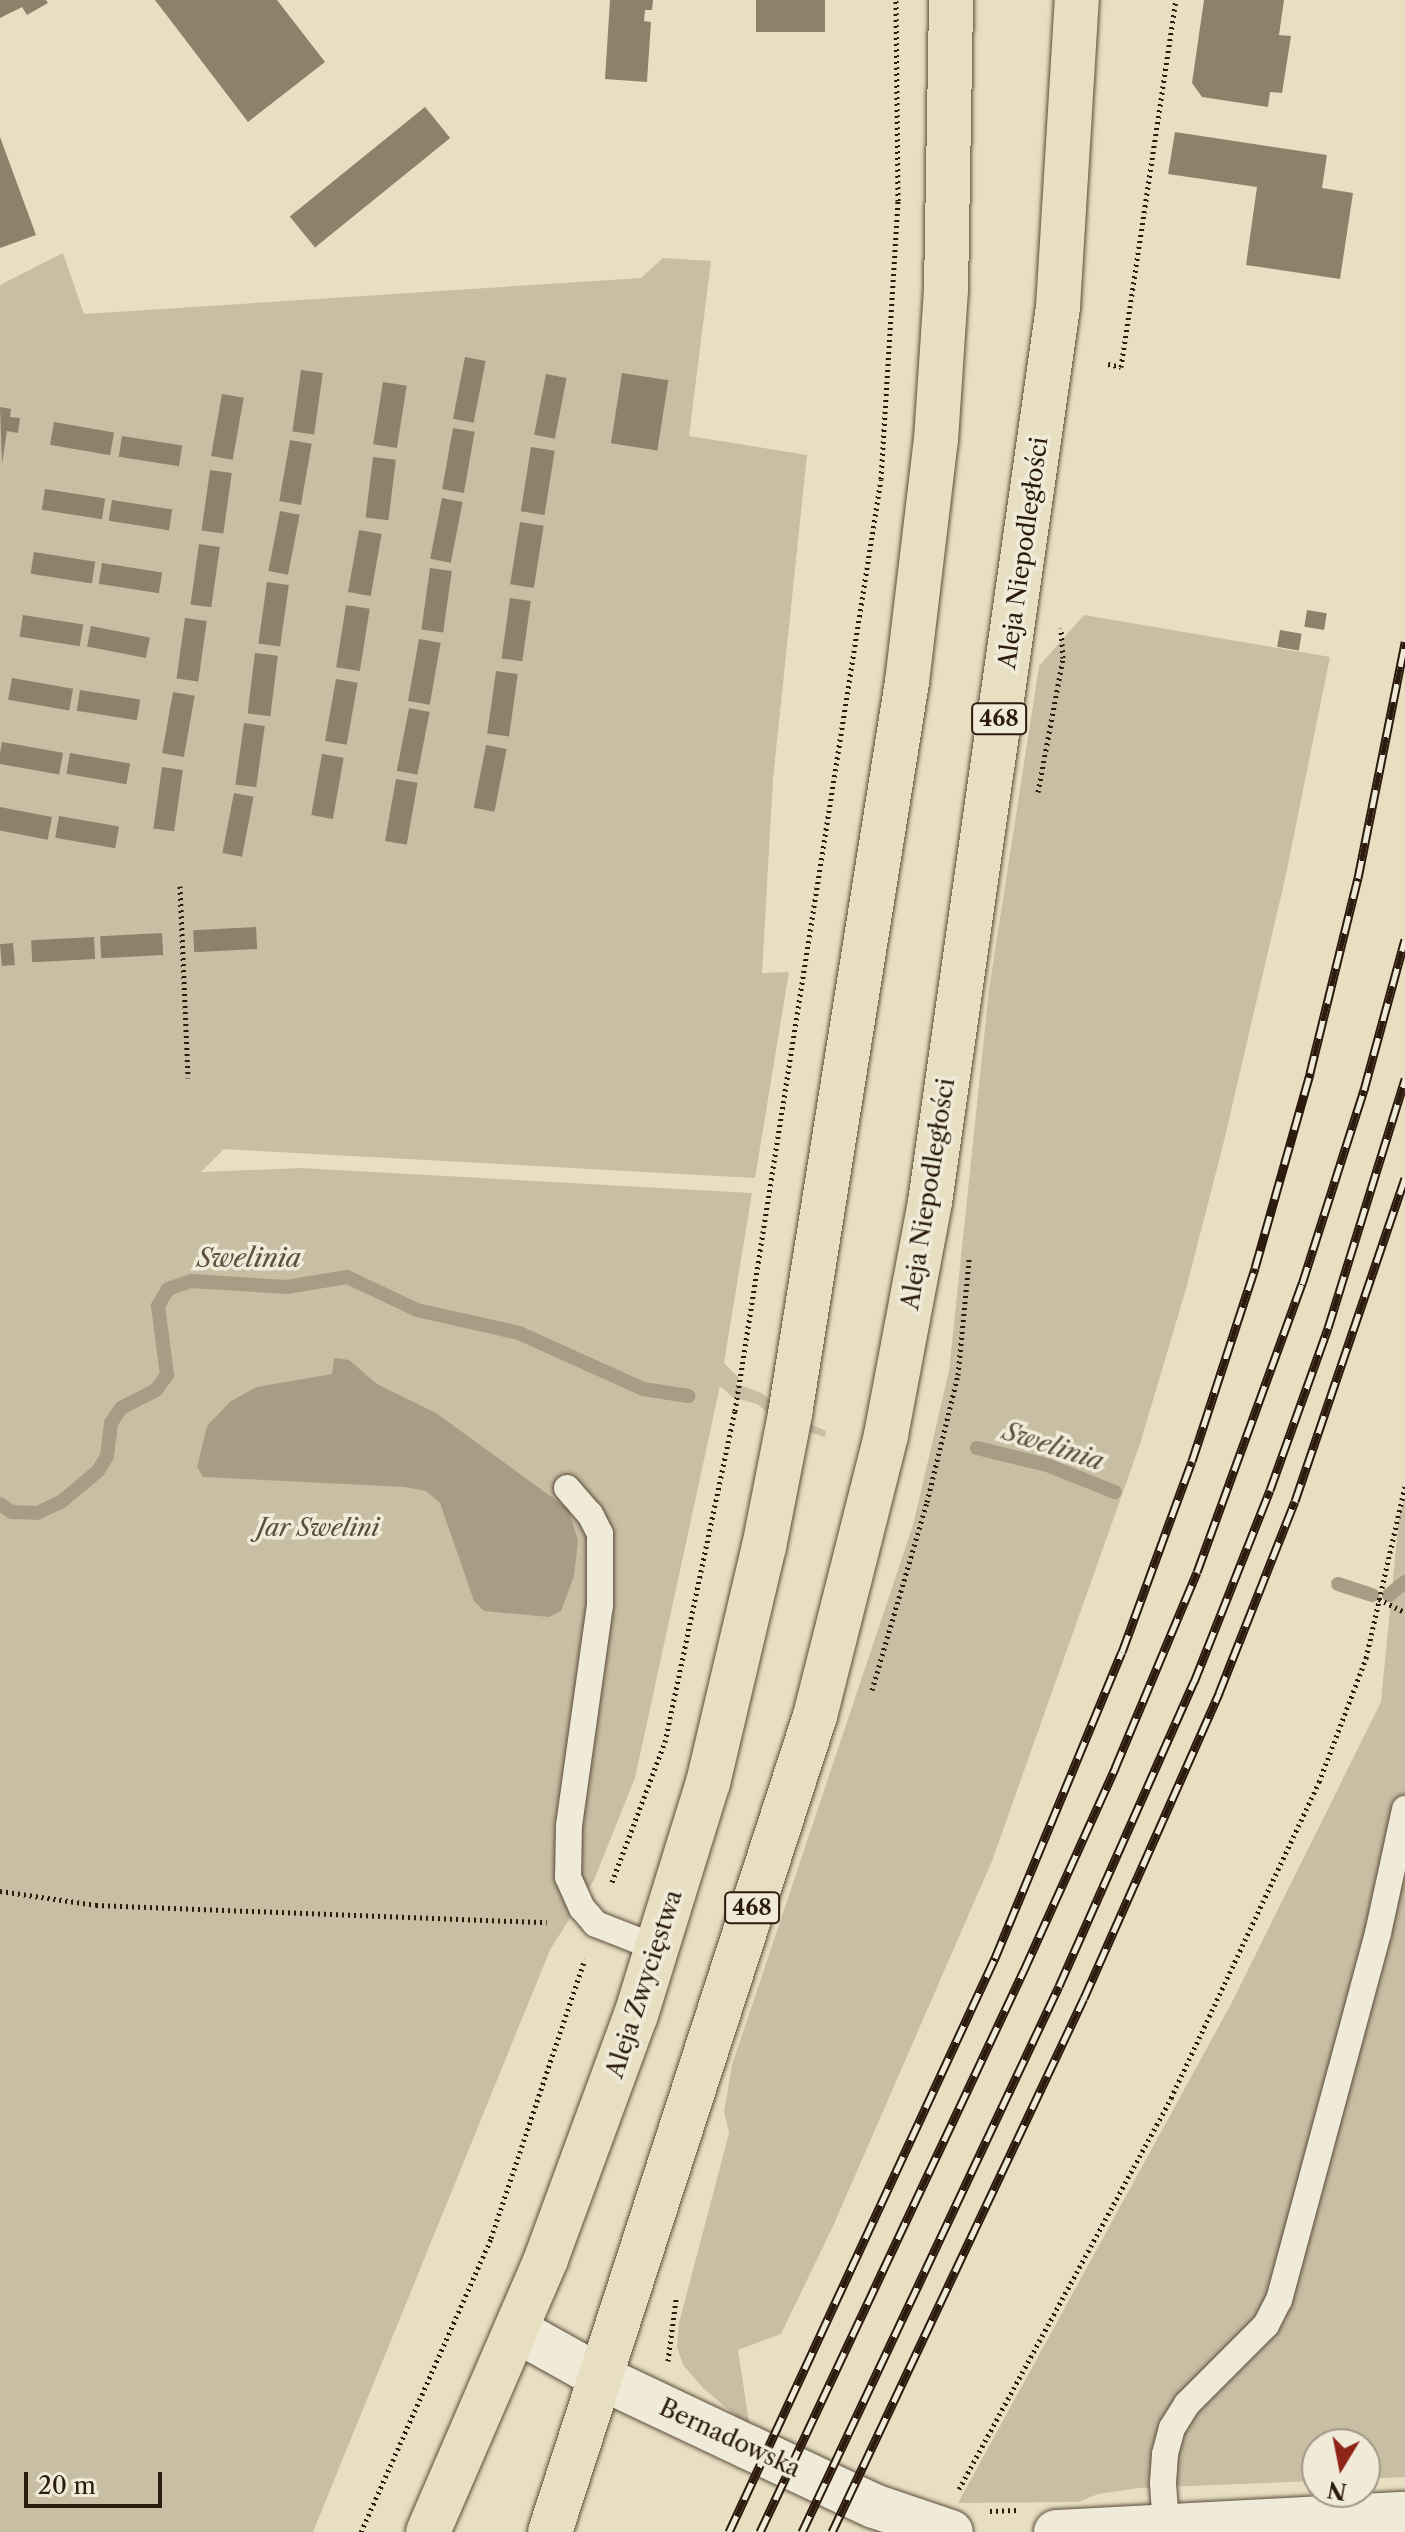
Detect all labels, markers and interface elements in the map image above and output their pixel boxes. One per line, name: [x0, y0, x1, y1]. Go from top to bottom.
street label: Aleja Niepodległości: [992, 435, 1054, 671]
road number: 468: [971, 701, 1027, 737]
street label: Aleja Niepodległości: [895, 1076, 961, 1312]
water label: Swelinia: [197, 1243, 301, 1275]
water label: Swelinia: [999, 1416, 1107, 1478]
park label: Jar Swelini: [257, 1514, 379, 1542]
street label: Aleja Zwycięstwa: [600, 1886, 688, 2082]
road number: 468: [724, 1890, 780, 1926]
street label: Bernadowska: [655, 2393, 805, 2483]
north arrow: [1301, 2428, 1381, 2508]
scale bar: [28, 2456, 166, 2506]
text: 20 m: [38, 2471, 96, 2500]
text: N: [1325, 2475, 1349, 2505]

